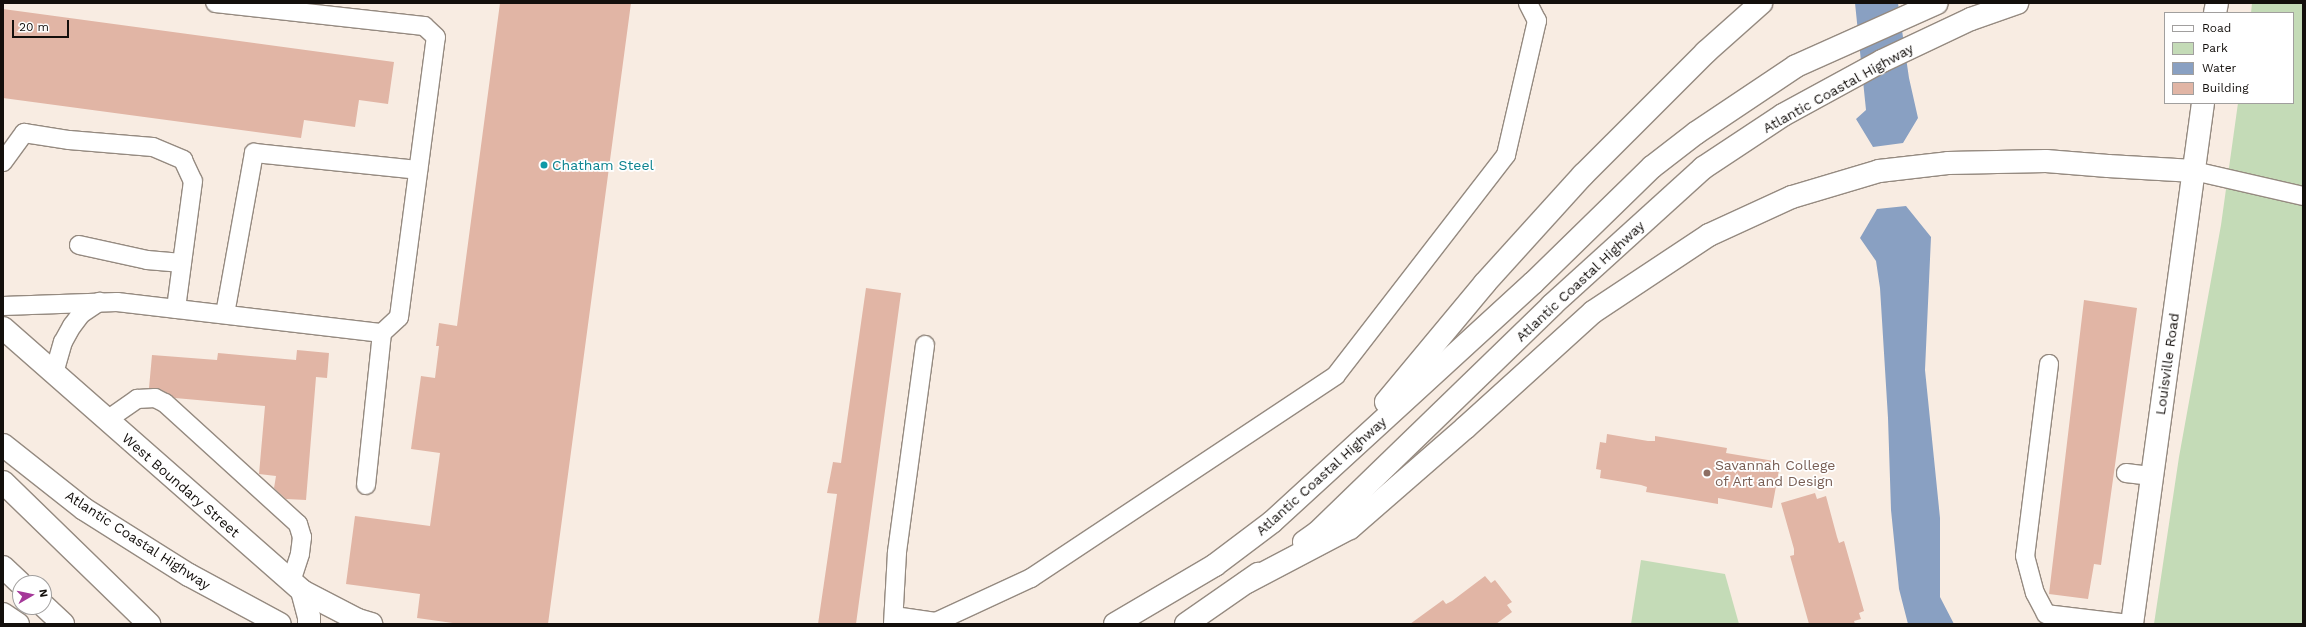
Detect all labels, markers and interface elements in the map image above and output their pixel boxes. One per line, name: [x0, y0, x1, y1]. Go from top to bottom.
scale bar: [14, 12, 71, 38]
legend: [2164, 12, 2294, 104]
text: 20 m: [19, 20, 49, 34]
text: Road: [2202, 21, 2231, 35]
street label: Atlantic Coastal Highway: [1760, 39, 1916, 137]
text: Park: [2202, 41, 2228, 55]
text: Water: [2202, 61, 2236, 75]
text: Building: [2202, 81, 2249, 95]
place label: Chatham Steel: [552, 157, 654, 173]
marker: Chatham Steel: [539, 160, 549, 170]
street label: Atlantic Coastal Highway: [1512, 217, 1648, 345]
street label: Louisville Road: [2152, 312, 2182, 416]
street label: Atlantic Coastal Highway: [1252, 413, 1390, 539]
street label: West Boundary Street: [119, 429, 243, 541]
place label: Savannah College of Art and Design: [1715, 457, 1835, 490]
marker: Savannah College of Art and Design: [1702, 468, 1712, 478]
street label: Atlantic Coastal Highway: [62, 487, 214, 593]
north arrow: [12, 575, 52, 615]
text: N: [36, 588, 50, 598]

